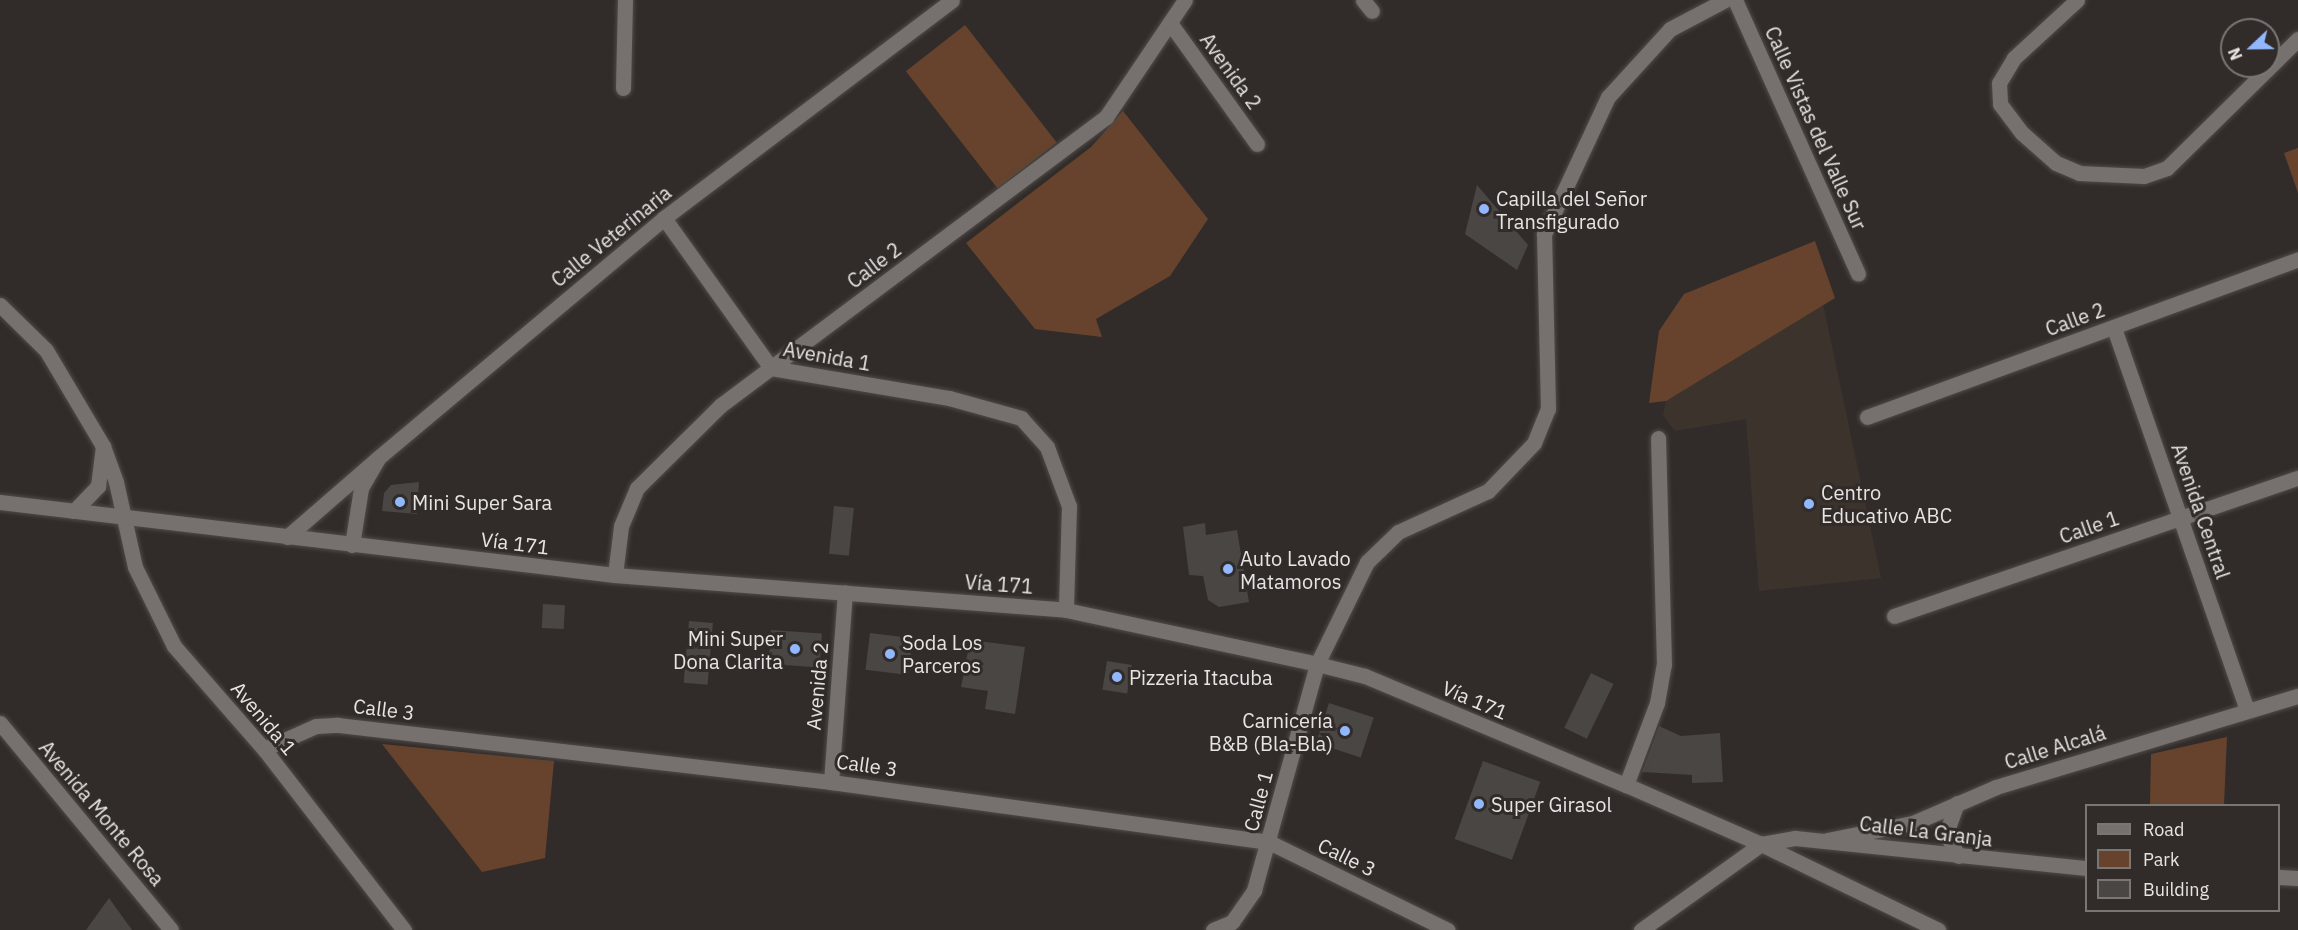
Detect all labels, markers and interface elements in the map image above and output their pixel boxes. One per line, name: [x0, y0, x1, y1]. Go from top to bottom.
north arrow: [2220, 18, 2280, 78]
street label: Calle Vistas del Valle Sur: [1760, 22, 1872, 234]
street label: Avenida 2: [1195, 28, 1267, 114]
text: N: [2224, 45, 2247, 63]
street label: Calle Veterinaria: [546, 180, 676, 292]
place label: Capilla del Señor Transfigurado: [1496, 186, 1647, 233]
marker: Capilla del Señor Transfigurado: [1477, 202, 1491, 216]
street label: Calle 2: [842, 237, 906, 293]
street label: Calle 2: [2042, 297, 2108, 341]
street label: Avenida 1: [781, 337, 873, 375]
street label: Avenida Central: [2167, 440, 2235, 582]
place label: Centro Educativo ABC: [1821, 480, 1952, 527]
place label: Mini Super Sara: [412, 490, 552, 514]
marker: Mini Super Sara: [393, 495, 407, 509]
marker: Centro Educativo ABC: [1802, 497, 1816, 511]
street label: Calle 1: [2056, 506, 2122, 548]
street label: Vía 171: [480, 527, 550, 559]
place label: Auto Lavado Matamoros: [1240, 546, 1351, 593]
marker: Auto Lavado Matamoros: [1221, 562, 1235, 576]
street label: Vía 171: [964, 570, 1034, 598]
place label: Mini Super Dona Clarita: [673, 626, 783, 673]
place label: Soda Los Parceros: [902, 630, 983, 677]
street label: Avenida 2: [801, 641, 833, 731]
marker: Mini Super Dona Clarita: [788, 642, 802, 656]
marker: Soda Los Parceros: [883, 647, 897, 661]
place label: Pizzeria Itacuba: [1129, 665, 1273, 689]
marker: Pizzeria Itacuba: [1110, 670, 1124, 684]
street label: Avenida 1: [226, 676, 302, 760]
street label: Vía 171: [1439, 676, 1511, 724]
street label: Calle 3: [352, 693, 416, 725]
place label: Carnicería B&B (Bla-Bla): [1209, 708, 1333, 755]
street label: Calle Alcalá: [2001, 720, 2109, 774]
marker: Carnicería B&B (Bla-Bla): [1338, 724, 1352, 738]
street label: Avenida Monte Rosa: [34, 736, 170, 890]
street label: Calle 3: [835, 749, 899, 781]
street label: Calle 1: [1238, 768, 1278, 834]
place label: Super Girasol: [1491, 792, 1612, 816]
marker: Super Girasol: [1472, 797, 1486, 811]
legend: [2085, 804, 2280, 912]
street label: Calle La Granja: [1858, 811, 1994, 851]
text: Road: [2143, 818, 2184, 841]
street label: Calle 3: [1314, 833, 1380, 881]
text: Park: [2143, 848, 2179, 871]
text: Building: [2143, 878, 2209, 901]

